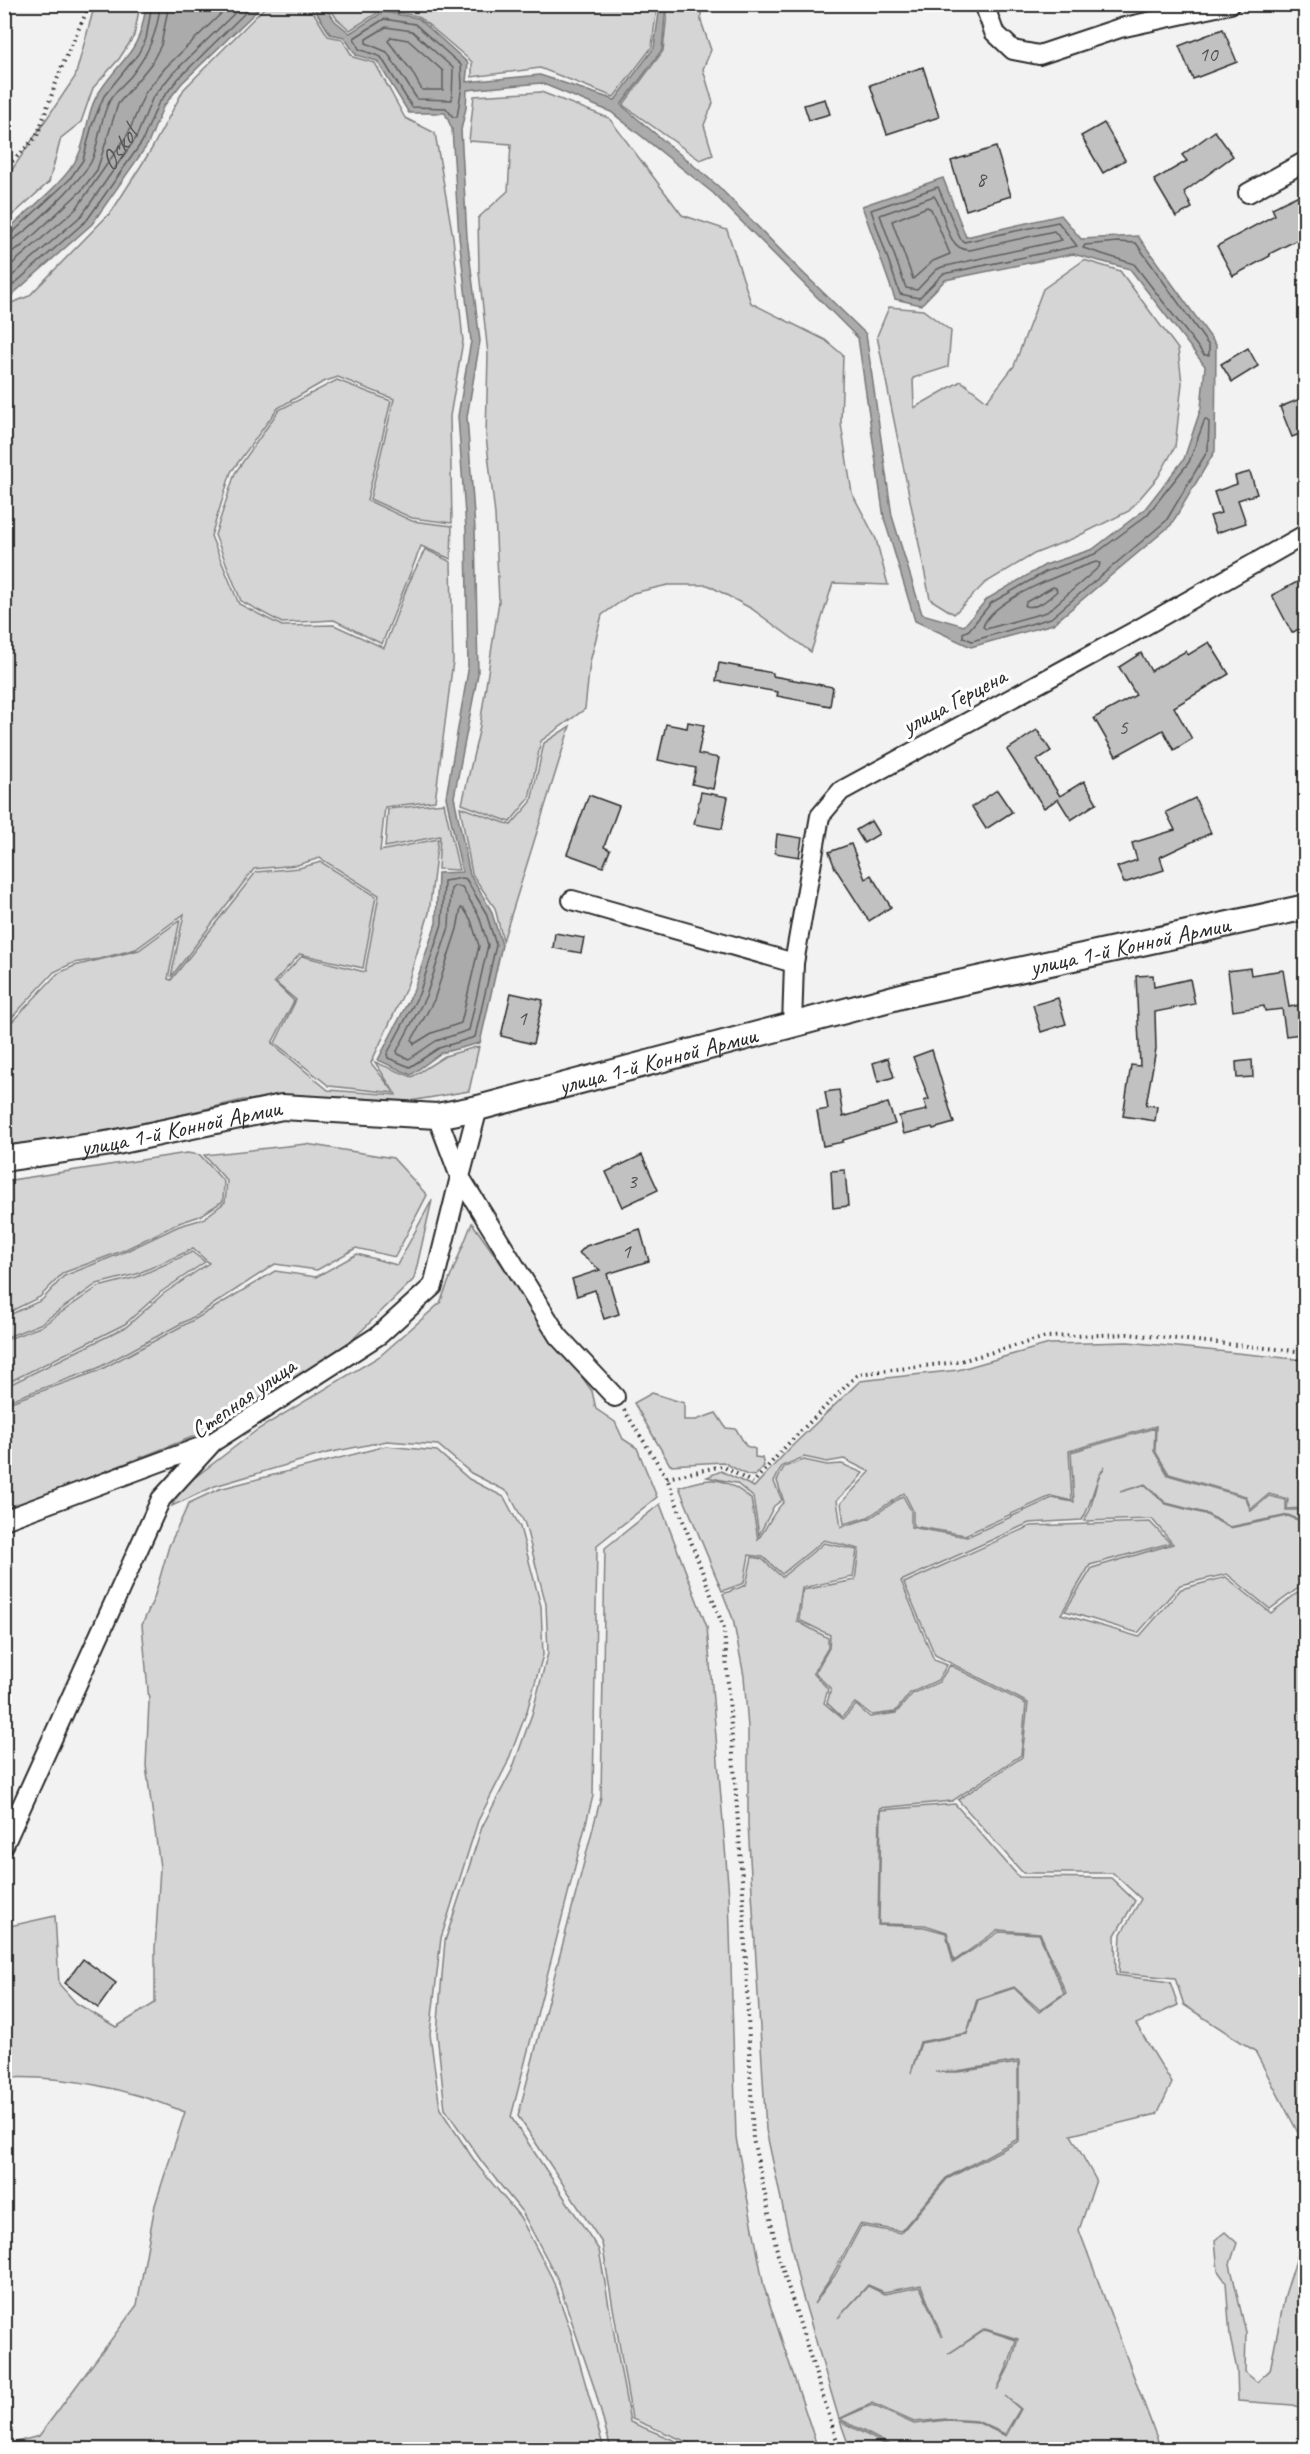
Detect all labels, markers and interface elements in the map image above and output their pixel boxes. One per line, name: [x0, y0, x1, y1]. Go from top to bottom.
house number: 10: [1199, 41, 1219, 67]
water label: Oskol: [92, 116, 149, 177]
house number: 8: [976, 166, 988, 192]
street label: улица Герцена: [895, 660, 1013, 742]
house number: 5: [1118, 714, 1129, 740]
street label: улица 1-й Конной Армии: [1025, 909, 1234, 983]
house number: 1: [517, 1005, 528, 1031]
street label: улица 1-й Конной Армии: [553, 1019, 762, 1102]
street label: улица 1-й Конной Армии: [77, 1092, 286, 1163]
house number: 3: [627, 1168, 638, 1194]
house number: 1: [621, 1238, 632, 1264]
street label: Степная улица: [185, 1350, 303, 1445]

